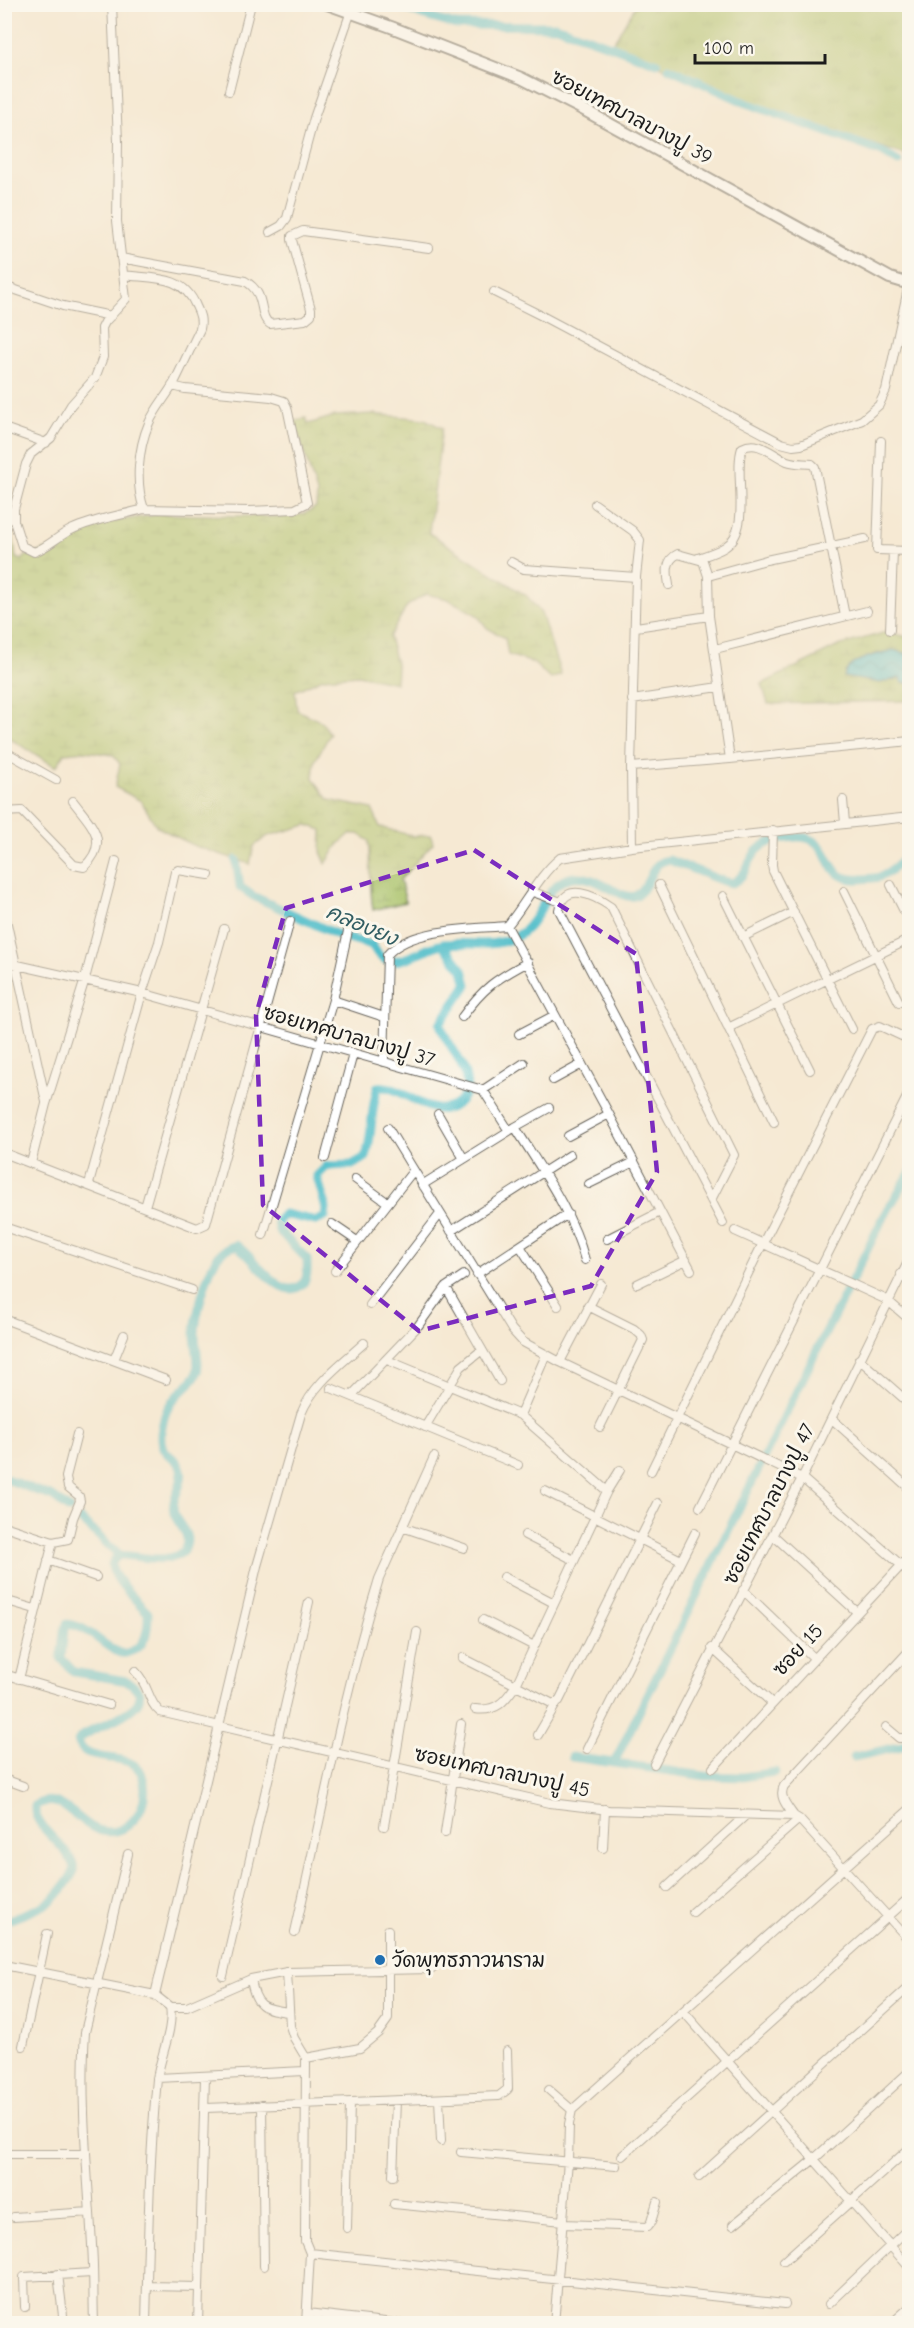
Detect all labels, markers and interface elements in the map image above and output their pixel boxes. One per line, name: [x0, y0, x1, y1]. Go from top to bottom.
scale bar: [695, 27, 826, 65]
text: 100 m: [704, 38, 754, 59]
street label: ซอยเทศบาลบางปู 39: [546, 65, 716, 173]
water label: คลองยง: [323, 899, 402, 951]
street label: ซอยเทศบาลบางปู 37: [259, 1000, 438, 1076]
street label: ซอยเทศบาลบางปู 47: [719, 1419, 823, 1590]
street label: ซอย 15: [768, 1619, 828, 1681]
street label: ซอยเทศบาลบางปู 45: [411, 1742, 592, 1806]
place label: วัดพุทธภาวนาราม: [392, 1949, 545, 1976]
marker: วัดพุทธภาวนาราม: [373, 1953, 387, 1967]

